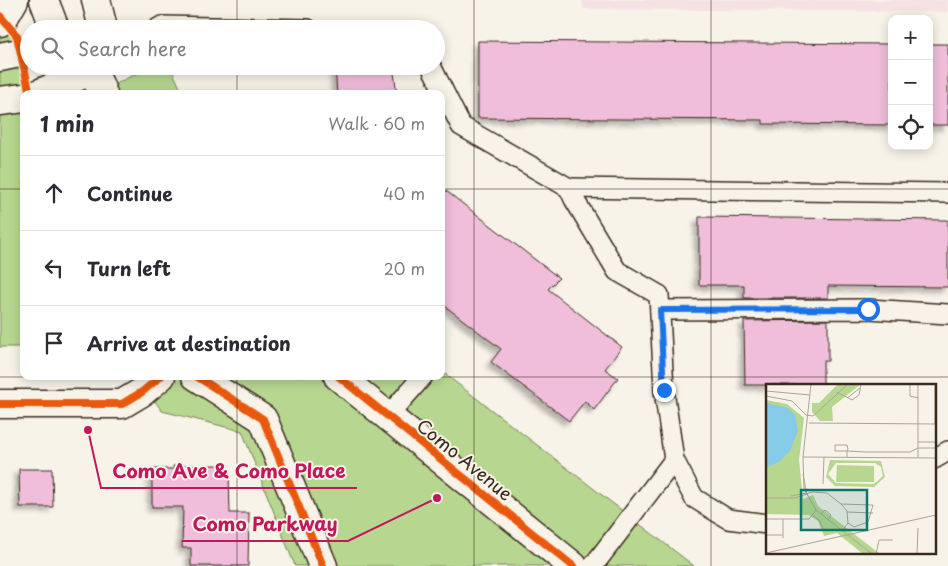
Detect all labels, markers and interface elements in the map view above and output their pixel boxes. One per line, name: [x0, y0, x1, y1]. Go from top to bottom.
map controls: [888, 15, 933, 150]
button: +: [888, 15, 933, 60]
search box: [20, 20, 445, 75]
icon: search: [38, 34, 66, 62]
text: Search here: [78, 34, 187, 62]
button: −: [888, 60, 933, 105]
button: locate: [888, 105, 933, 150]
text: 1 min: [40, 107, 94, 139]
text: Walk · 60 m: [328, 111, 425, 135]
icon: ahead: [40, 179, 68, 207]
text: Continue: [87, 179, 173, 207]
text: 40 m: [383, 181, 425, 205]
icon: left: [40, 254, 68, 282]
text: Turn left: [87, 254, 171, 282]
text: 20 m: [384, 256, 425, 280]
route start: [857, 298, 880, 321]
icon: arrive: [40, 329, 68, 357]
text: Arrive at destination: [87, 329, 291, 357]
route end: [653, 379, 676, 402]
inset map: [766, 384, 936, 554]
street label: Como Avenue: [411, 412, 519, 506]
callout: Como Ave & Como Place: [101, 454, 357, 488]
text: Como Ave & Como Place: [112, 456, 346, 484]
callout: Como Parkway: [182, 507, 348, 541]
text: Como Parkway: [192, 509, 338, 537]

